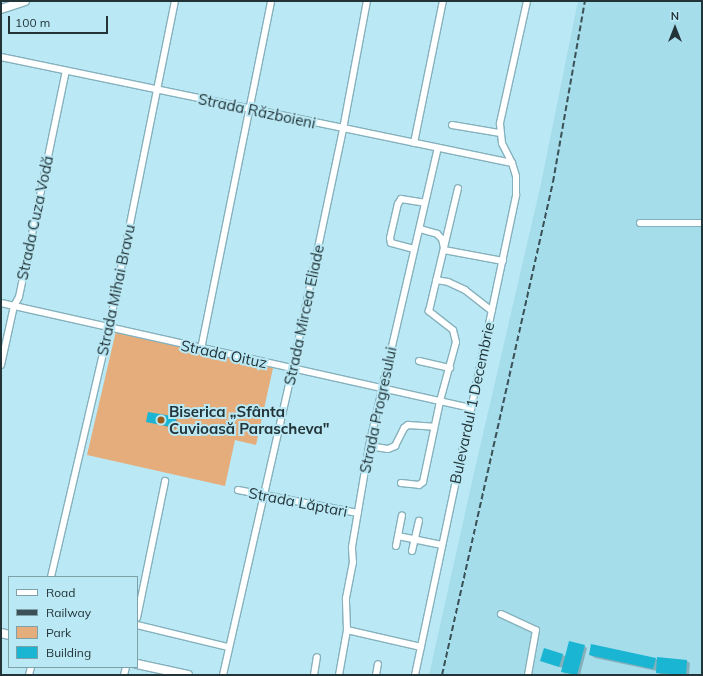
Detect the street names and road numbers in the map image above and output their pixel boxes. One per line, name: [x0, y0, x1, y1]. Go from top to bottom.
street label: Strada Războieni: [197, 90, 317, 132]
street label: Strada Cuza Vodă: [13, 154, 57, 282]
street label: Strada Mihai Bravu: [93, 223, 139, 357]
street label: Strada Mircea Eliade: [280, 243, 328, 387]
street label: Bulevardul 1 Decembrie: [446, 321, 498, 485]
street label: Strada Oituz: [179, 336, 269, 372]
street label: Strada Progresului: [356, 345, 400, 475]
street label: Strada Lăptari: [247, 484, 349, 520]

